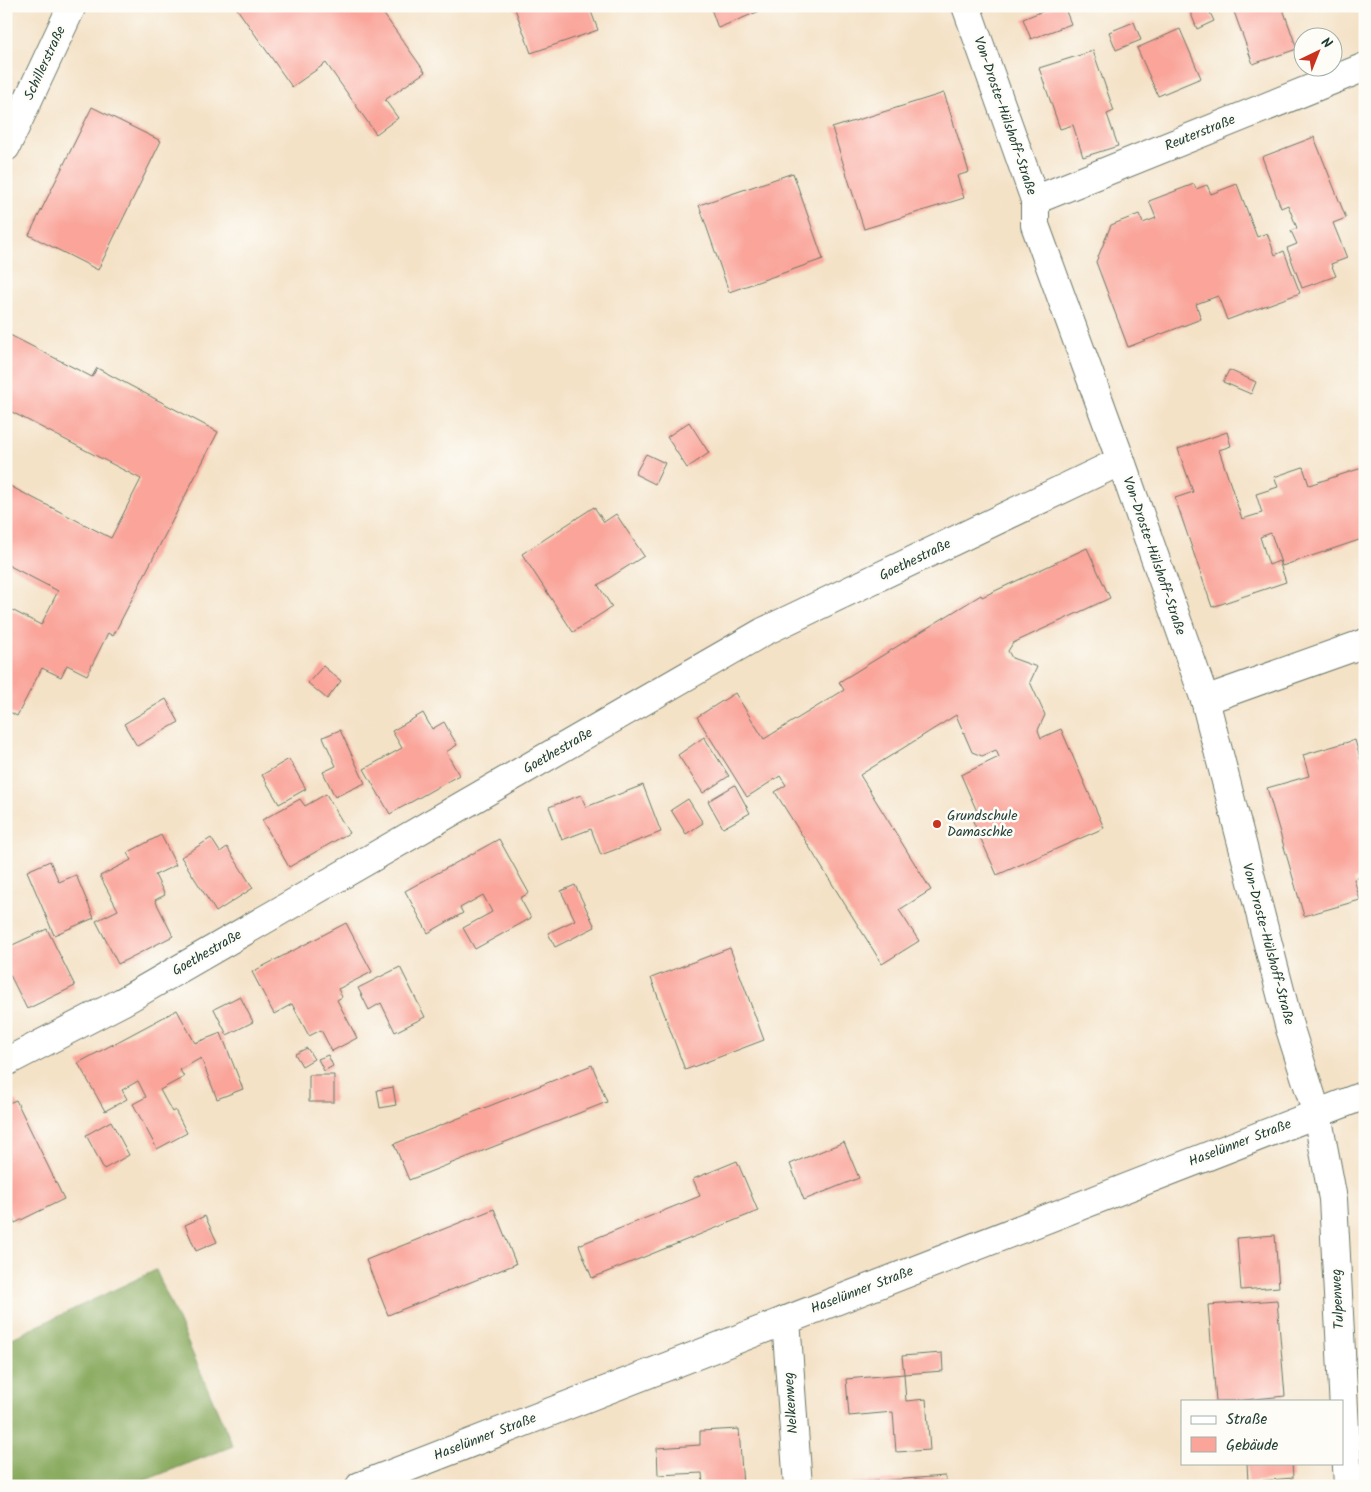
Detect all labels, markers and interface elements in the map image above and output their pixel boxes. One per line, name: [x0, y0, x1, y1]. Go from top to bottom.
street label: Schillerstraße: [18, 22, 72, 104]
north arrow: [1294, 28, 1344, 78]
text: N: [1315, 32, 1337, 54]
street label: Von-Droste-Hülshoff-Straße: [967, 34, 1043, 199]
street label: Reuterstraße: [1161, 109, 1239, 157]
street label: Von-Droste-Hülshoff-Straße: [1116, 474, 1192, 639]
street label: Goethestraße: [875, 533, 955, 587]
street label: Goethestraße: [519, 722, 598, 780]
place label: Grundschule Damaschke: [947, 805, 1018, 843]
marker: Grundschule Damaschke: [931, 818, 943, 830]
street label: Von-Droste-Hülshoff-Straße: [1236, 861, 1300, 1028]
street label: Goethestraße: [168, 924, 247, 982]
street label: Haselünner Straße: [1185, 1113, 1295, 1173]
street label: Haselünner Straße: [807, 1260, 917, 1320]
street label: Tulpenweg: [1325, 1268, 1351, 1330]
street label: Nelkenweg: [778, 1371, 804, 1435]
legend: [1181, 1400, 1344, 1464]
street label: Haselünner Straße: [430, 1407, 540, 1467]
text: Straße: [1226, 1408, 1268, 1432]
text: Gebäude: [1226, 1434, 1279, 1458]

